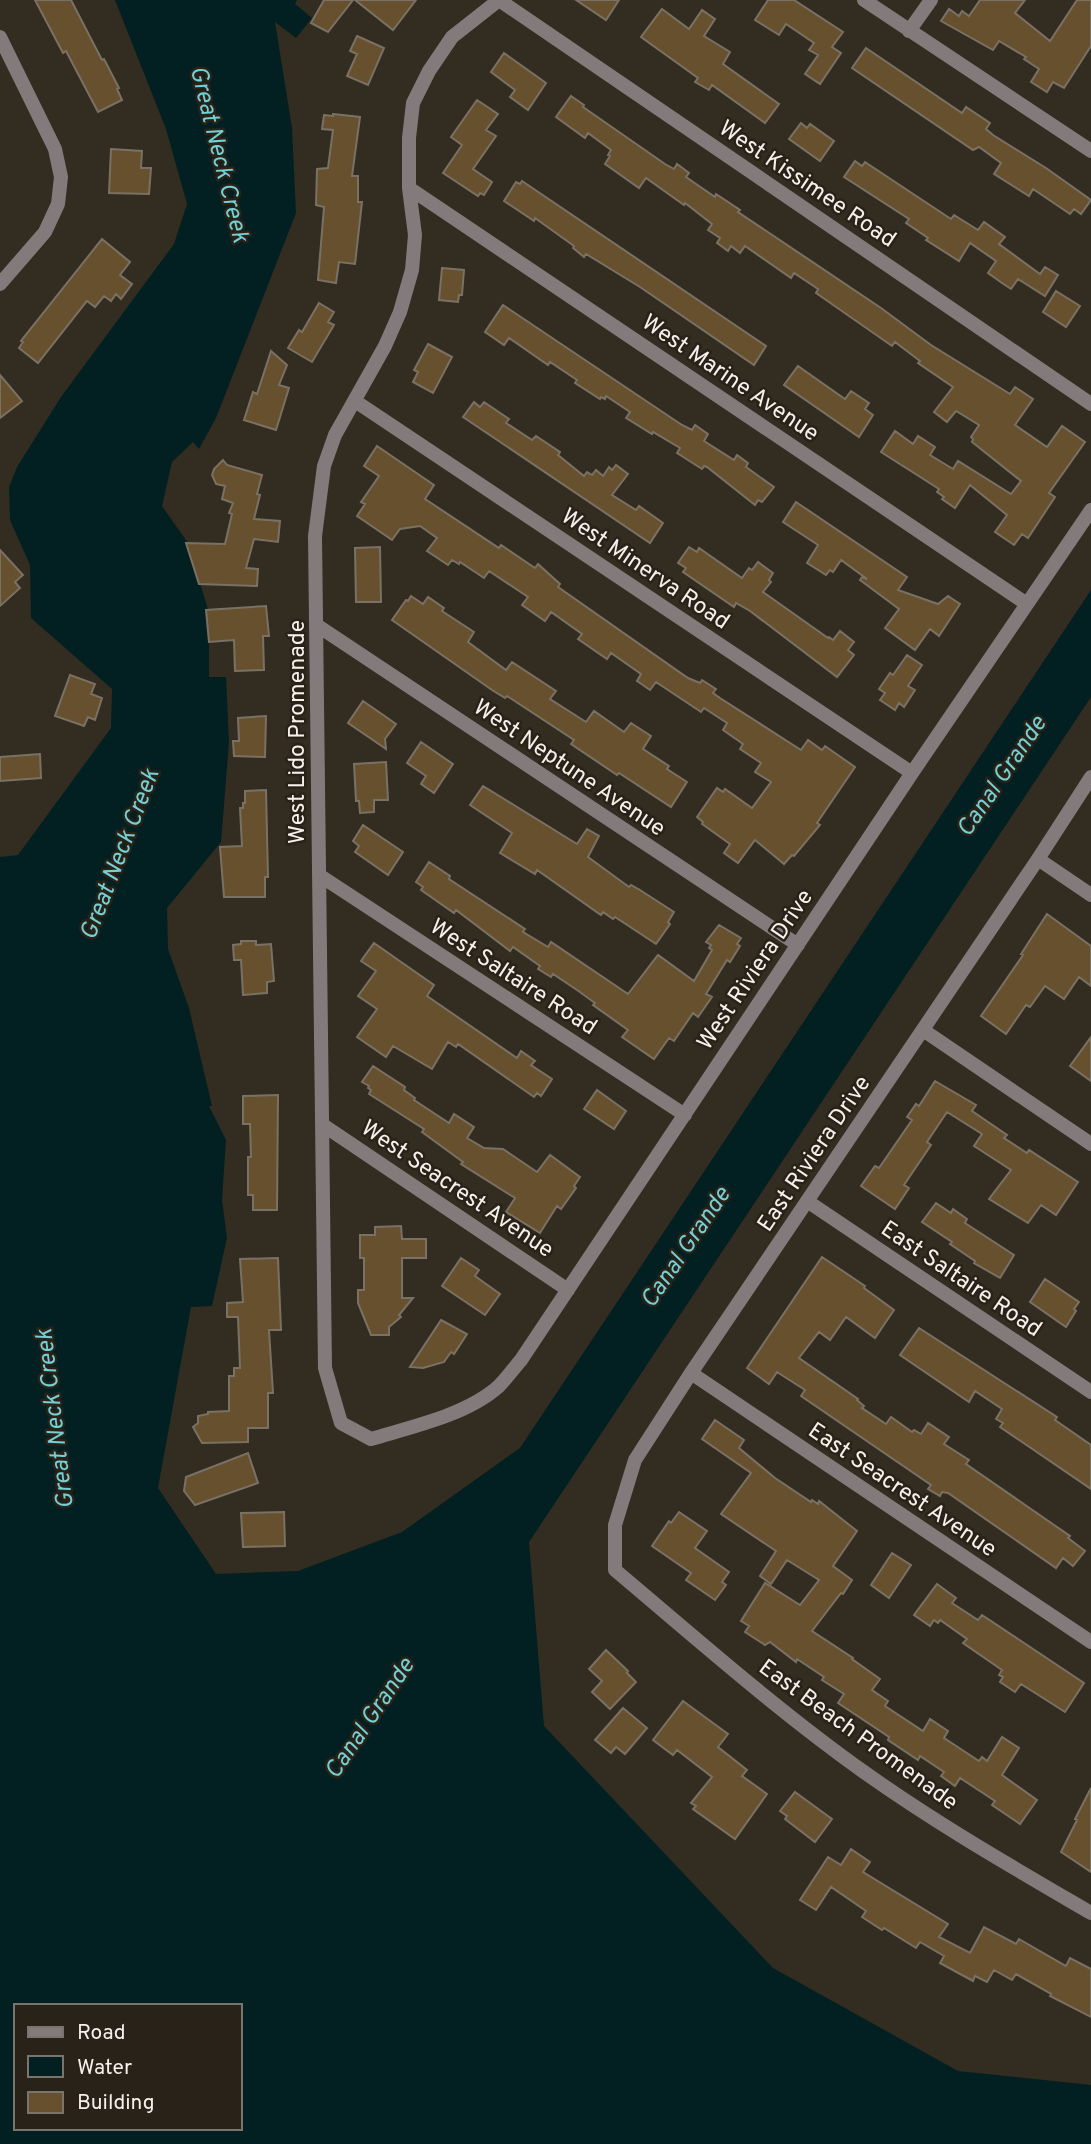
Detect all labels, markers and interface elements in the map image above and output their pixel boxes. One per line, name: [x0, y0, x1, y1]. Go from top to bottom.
water label: Great Neck Creek: [182, 63, 255, 247]
street label: West Kissimee Road: [712, 115, 901, 255]
street label: West Marine Avenue: [635, 309, 824, 449]
street label: West Minerva Road: [555, 503, 734, 637]
street label: West Lido Promenade: [284, 620, 313, 844]
street label: West Neptune Avenue: [467, 694, 670, 844]
water label: Canal Grande: [951, 710, 1054, 843]
water label: Great Neck Creek: [74, 764, 168, 944]
street label: West Riviera Drive: [692, 885, 821, 1056]
street label: West Saltaire Road: [424, 913, 602, 1043]
street label: East Riviera Drive: [752, 1071, 878, 1238]
street label: West Seacrest Avenue: [355, 1115, 559, 1265]
water label: Canal Grande: [635, 1181, 738, 1314]
street label: East Saltaire Road: [875, 1215, 1047, 1345]
water label: Great Neck Creek: [30, 1326, 82, 1510]
street label: East Seacrest Avenue: [802, 1417, 1001, 1565]
water label: Canal Grande: [319, 1652, 422, 1785]
street label: East Beach Promenade: [752, 1654, 963, 1818]
legend: [14, 2004, 242, 2130]
text: Road: [77, 2020, 126, 2047]
text: Water: [77, 2055, 132, 2082]
text: Building: [77, 2090, 155, 2117]

